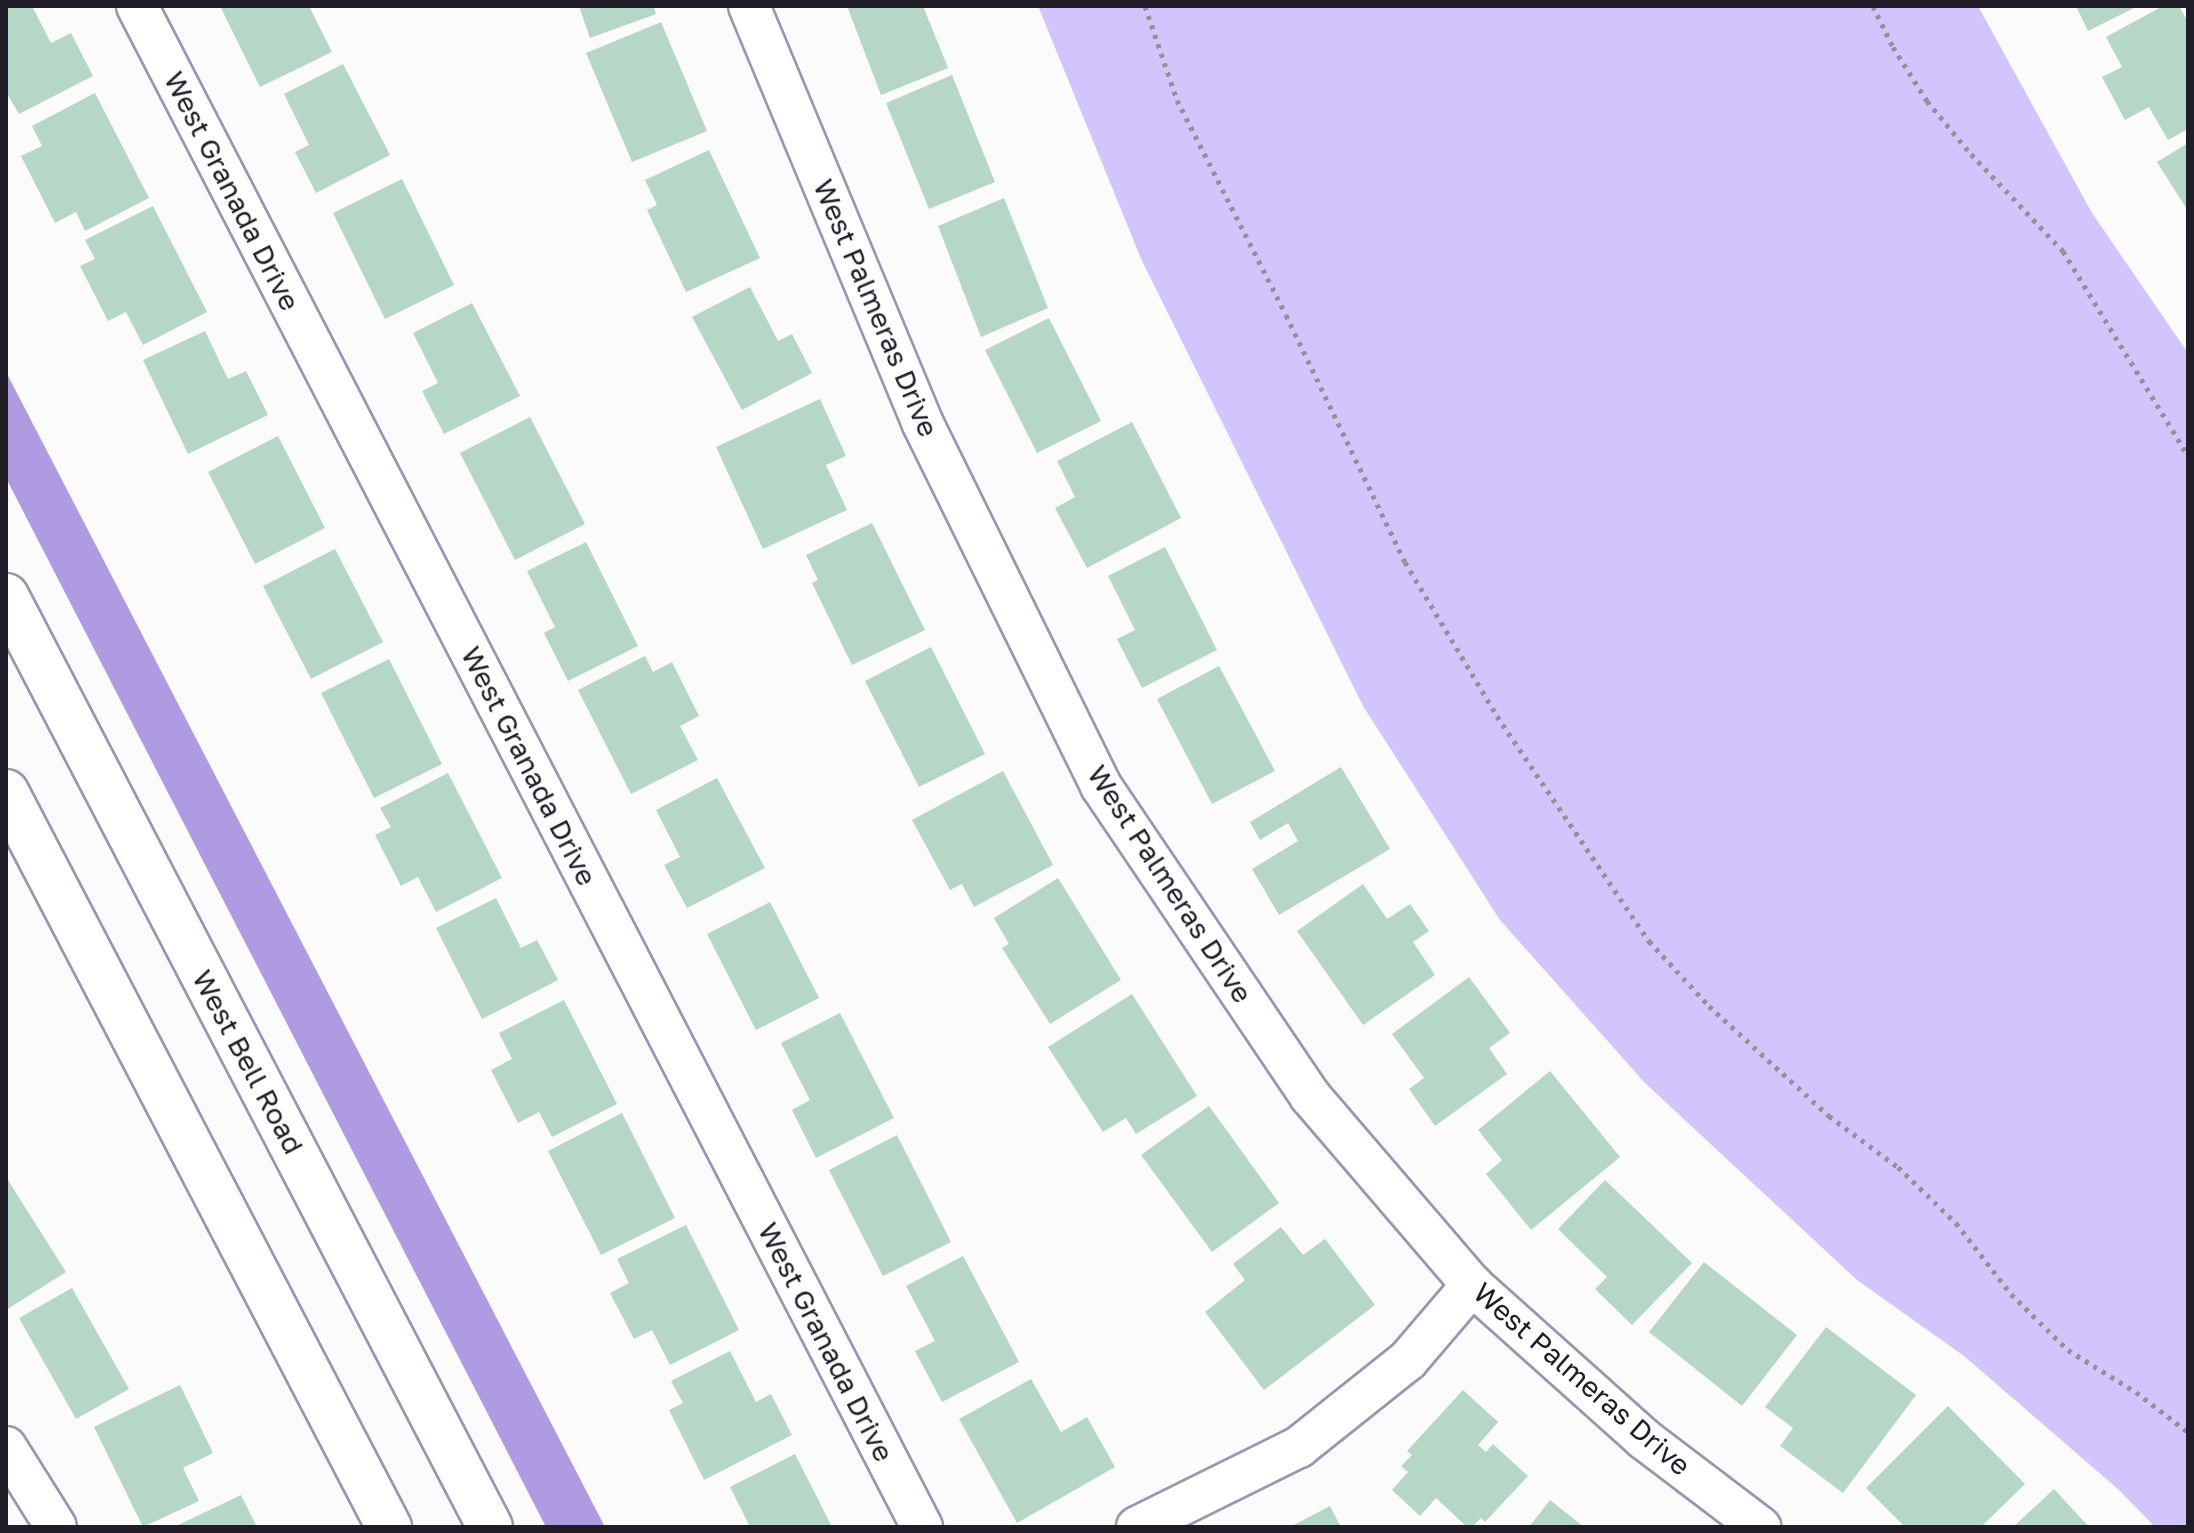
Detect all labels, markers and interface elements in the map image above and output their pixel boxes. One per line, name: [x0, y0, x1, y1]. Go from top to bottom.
street label: West Granada Drive: [157, 66, 307, 316]
street label: West Palmeras Drive: [807, 174, 945, 442]
street label: West Granada Drive: [454, 641, 604, 891]
street label: West Palmeras Drive: [1081, 759, 1259, 1009]
street label: West Bell Road: [185, 964, 311, 1160]
street label: West Granada Drive: [751, 1217, 901, 1467]
street label: West Palmeras Drive: [1467, 1276, 1697, 1482]

